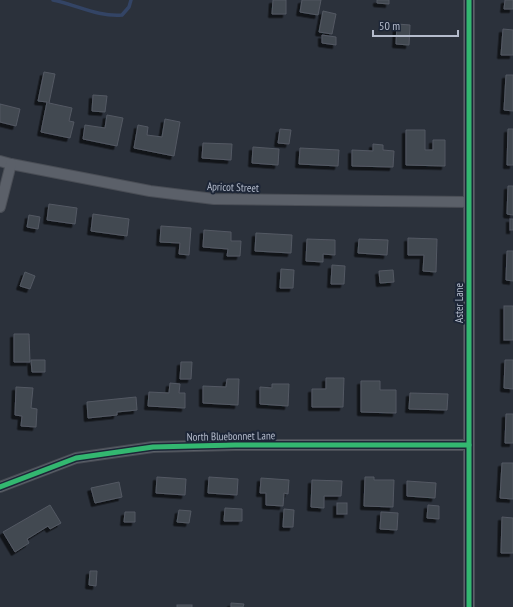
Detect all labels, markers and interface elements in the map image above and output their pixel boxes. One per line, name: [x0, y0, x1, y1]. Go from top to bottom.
scale bar: [373, 12, 458, 38]
text: 50 m: [379, 18, 400, 33]
street label: Apricot Street: [207, 179, 259, 195]
street label: Aster Lane: [452, 283, 466, 323]
street label: North Bluebonnet Lane: [187, 428, 276, 444]

